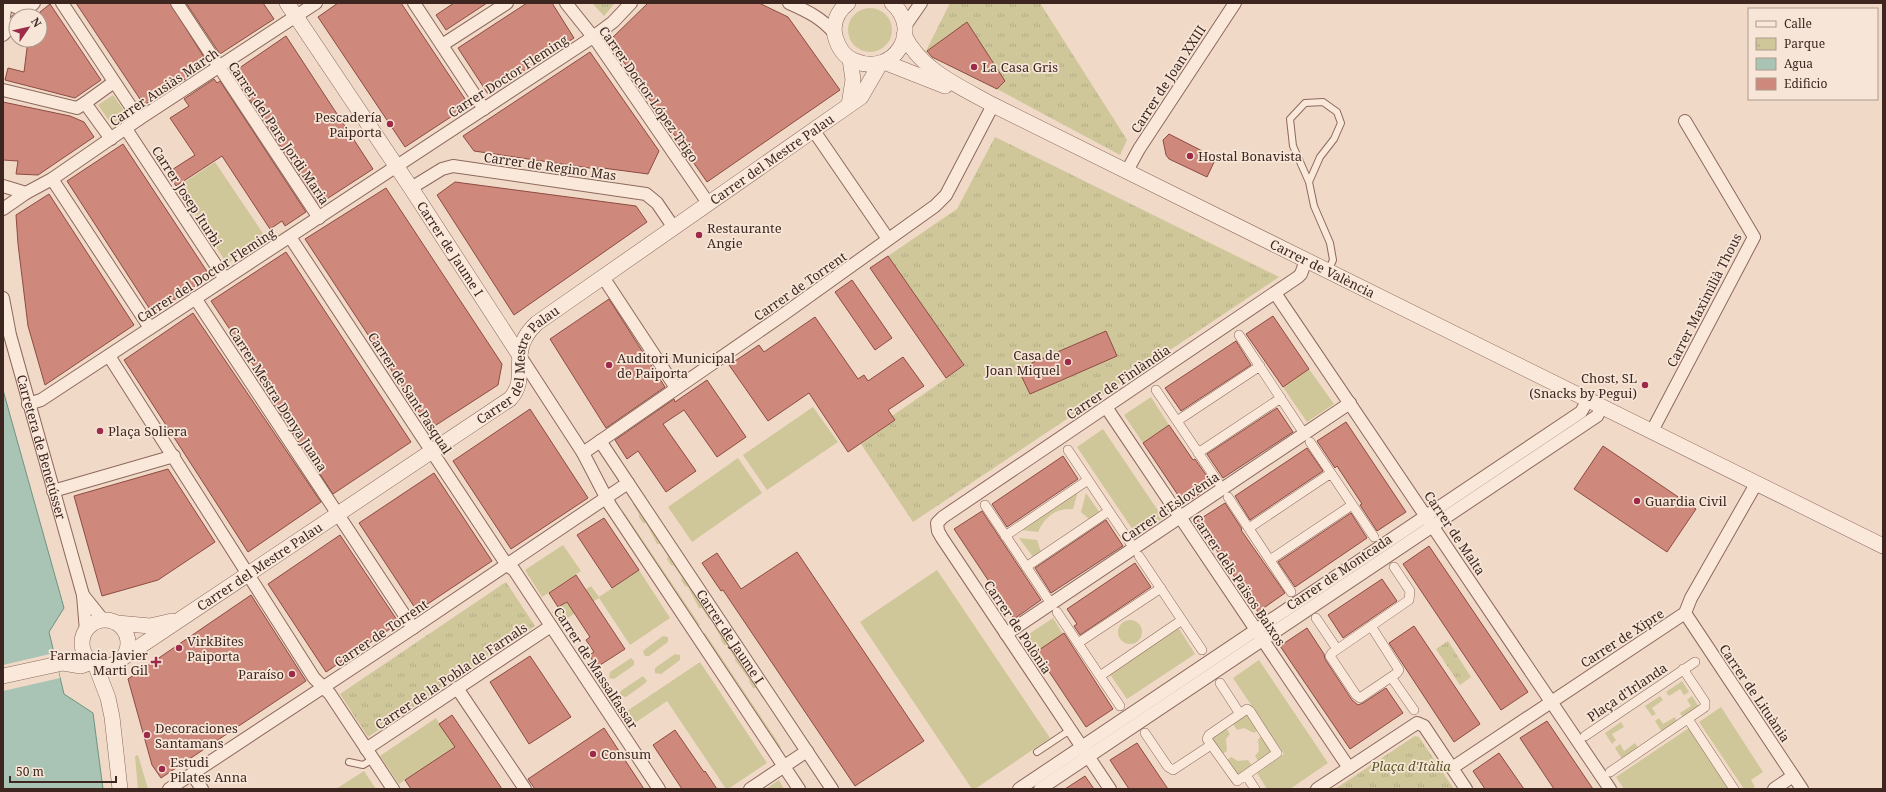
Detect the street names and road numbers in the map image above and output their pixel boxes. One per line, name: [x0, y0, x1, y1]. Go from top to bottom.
street label: Carrer de Joan XXIII: [1126, 21, 1210, 136]
street label: Carrer Doctor López Trigo: [595, 22, 703, 166]
street label: Carrer Doctor Fleming: [445, 30, 571, 122]
street label: Carrer Ausiàs March: [106, 44, 222, 130]
street label: Carrer del Pare Jordi Maria: [224, 58, 334, 208]
street label: Carrer del Mestre Palau: [706, 110, 837, 209]
street label: Carrer Josep Iturbi: [148, 142, 226, 250]
street label: Carrer de Regino Mas: [483, 148, 618, 184]
street label: Carrer de Jaume I: [413, 198, 488, 300]
street label: Carrer del Doctor Fleming: [133, 223, 279, 327]
street label: Carrer Maximilià Thous: [1662, 230, 1746, 370]
street label: Carrer de València: [1267, 235, 1378, 302]
street label: Carrer de Torrent: [750, 247, 850, 325]
street label: Carrer del Mestre Palau: [473, 301, 563, 428]
street label: Carrer Mestra Donya Juana: [224, 323, 332, 475]
street label: Carrer de Sant Pasqual: [364, 329, 456, 457]
street label: Carrer de Finlàndia: [1063, 341, 1173, 423]
street label: Carretera de Benetússer: [13, 373, 70, 521]
street label: Carrer d'Eslovènia: [1117, 467, 1223, 547]
street label: Carrer de Malta: [1420, 487, 1490, 579]
street label: Carrer dels Països Baixos: [1188, 511, 1290, 649]
street label: Carrer del Mestre Palau: [193, 518, 326, 615]
street label: Carrer de Montcada: [1283, 530, 1395, 614]
street label: Carrer de Polònia: [980, 577, 1056, 677]
street label: Carrer de Jaume I: [692, 586, 768, 688]
street label: Carrer de Torrent: [331, 595, 432, 671]
street label: Carrer de Massalfassar: [550, 603, 642, 733]
street label: Carrer de Xipre: [1577, 604, 1667, 672]
street label: Carrer de la Pobla de Farnals: [372, 618, 531, 734]
street label: Carrer de Lituània: [1715, 640, 1795, 746]
street label: Plaça d'Irlanda: [1583, 659, 1671, 725]

